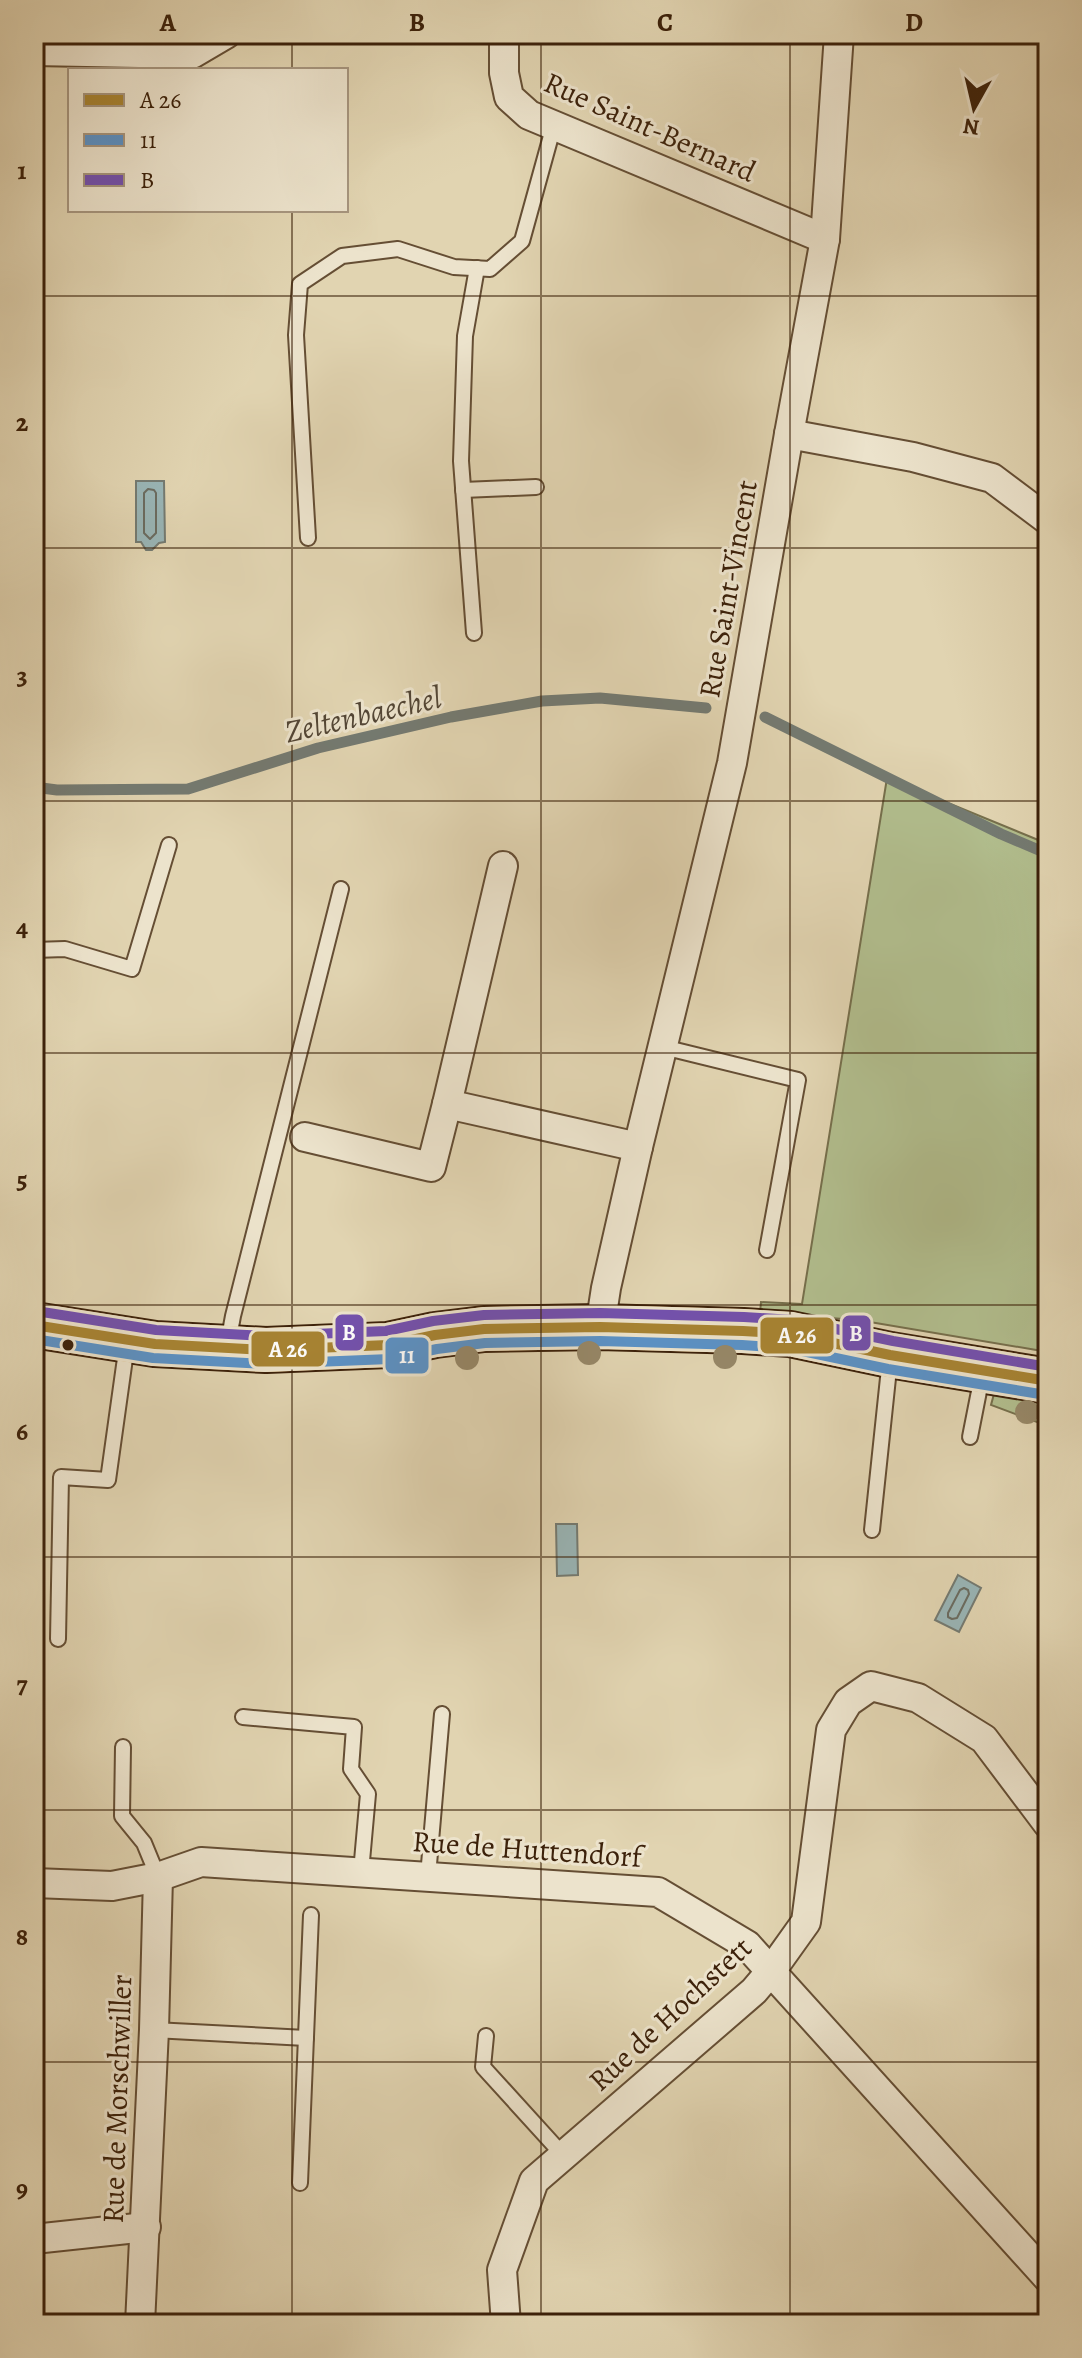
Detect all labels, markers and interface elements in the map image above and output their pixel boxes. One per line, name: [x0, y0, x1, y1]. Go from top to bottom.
text: A: [159, 5, 177, 40]
text: B: [409, 5, 425, 40]
text: C: [657, 5, 673, 40]
text: D: [905, 5, 923, 40]
street label: Rue Saint-Bernard: [538, 62, 763, 192]
legend: [68, 68, 348, 212]
north arrow: [934, 68, 1014, 148]
text: A 26: [139, 84, 181, 116]
text: N: [961, 111, 981, 143]
text: 11: [140, 124, 156, 156]
text: 1: [17, 153, 27, 188]
text: B: [140, 164, 154, 196]
text: 2: [16, 405, 29, 440]
street label: Rue Saint-Vincent: [689, 477, 767, 701]
text: 3: [16, 658, 28, 693]
water label: Zeltenbaechel: [280, 675, 446, 753]
text: 4: [16, 910, 28, 945]
text: 5: [16, 1162, 28, 1197]
line badge: B: [334, 1313, 365, 1352]
line badge: B: [841, 1314, 872, 1352]
line badge: A 26: [759, 1316, 835, 1355]
text: B: [342, 1318, 356, 1348]
text: B: [849, 1319, 863, 1349]
text: A 26: [777, 1321, 816, 1351]
line badge: A 26: [250, 1330, 326, 1368]
text: A 26: [268, 1335, 307, 1365]
line badge: 11: [384, 1336, 430, 1375]
unlabelled marker: [60, 1337, 76, 1353]
text: 11: [399, 1341, 415, 1371]
text: 6: [16, 1414, 28, 1449]
text: 7: [16, 1667, 28, 1702]
street label: Rue de Huttendorf: [411, 1821, 647, 1877]
text: 8: [16, 1919, 28, 1954]
street label: Rue de Hochstett: [580, 1928, 760, 2100]
street label: Rue de Morschwiller: [93, 1974, 141, 2224]
text: 9: [16, 2171, 28, 2206]

